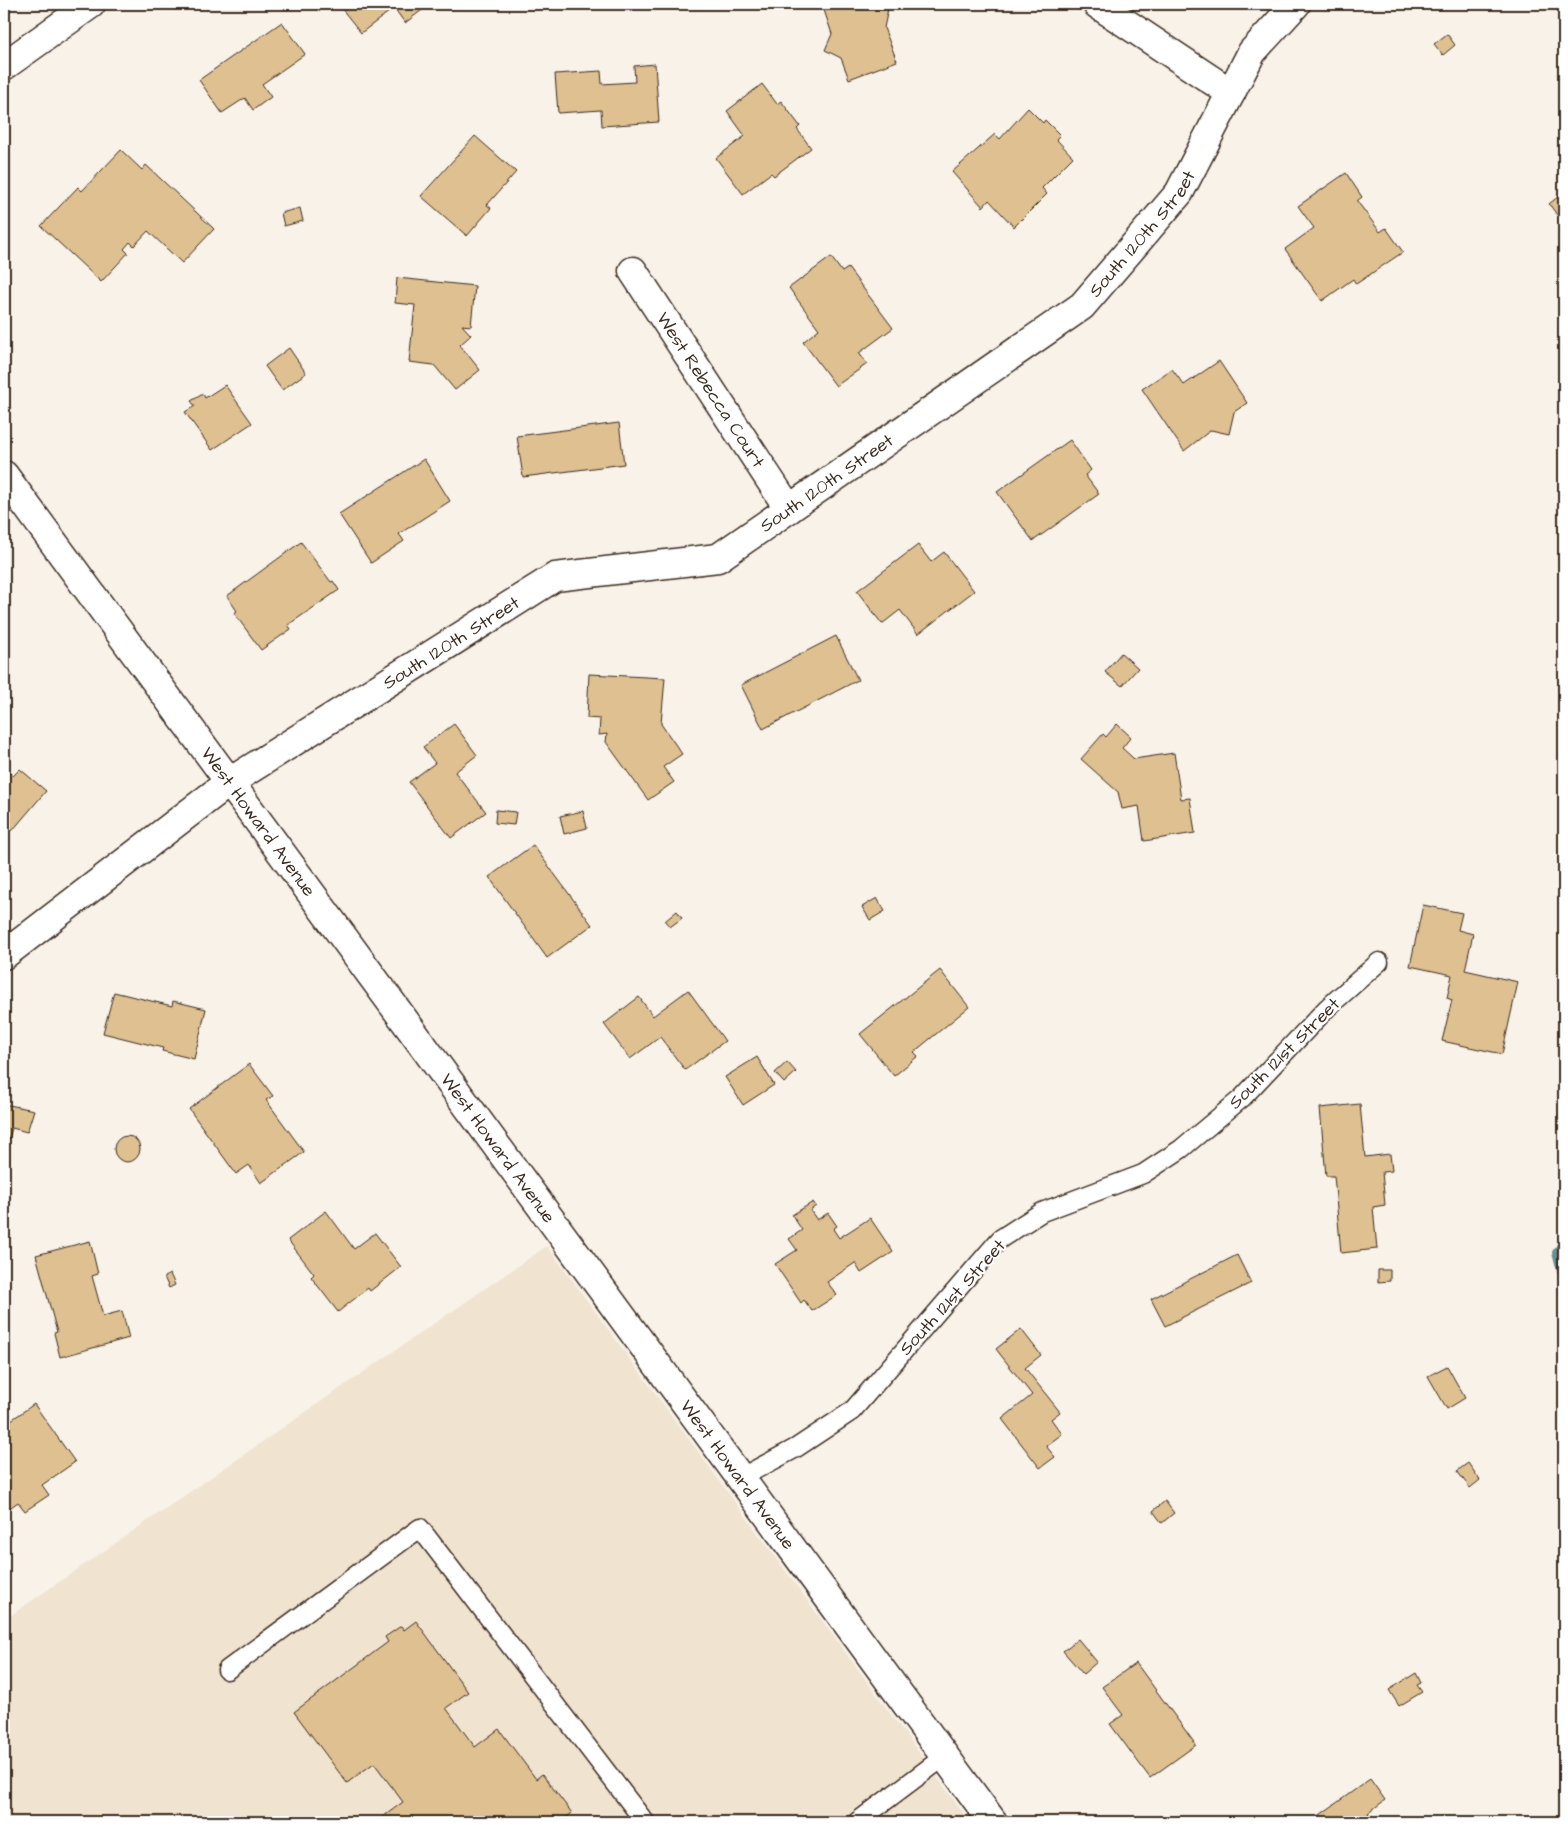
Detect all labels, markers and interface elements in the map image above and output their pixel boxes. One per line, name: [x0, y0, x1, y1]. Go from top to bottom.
street label: South 120th Street: [1083, 166, 1202, 303]
street label: West Rebecca Court: [650, 307, 771, 473]
street label: South 120th Street: [755, 428, 899, 538]
street label: South 120th Street: [378, 590, 525, 695]
street label: West Howard Avenue: [195, 742, 322, 902]
street label: South 121st Street: [1223, 992, 1346, 1115]
street label: West Howard Avenue: [434, 1068, 561, 1228]
street label: South 121st Street: [894, 1233, 1012, 1361]
street label: West Howard Avenue: [674, 1395, 801, 1555]

